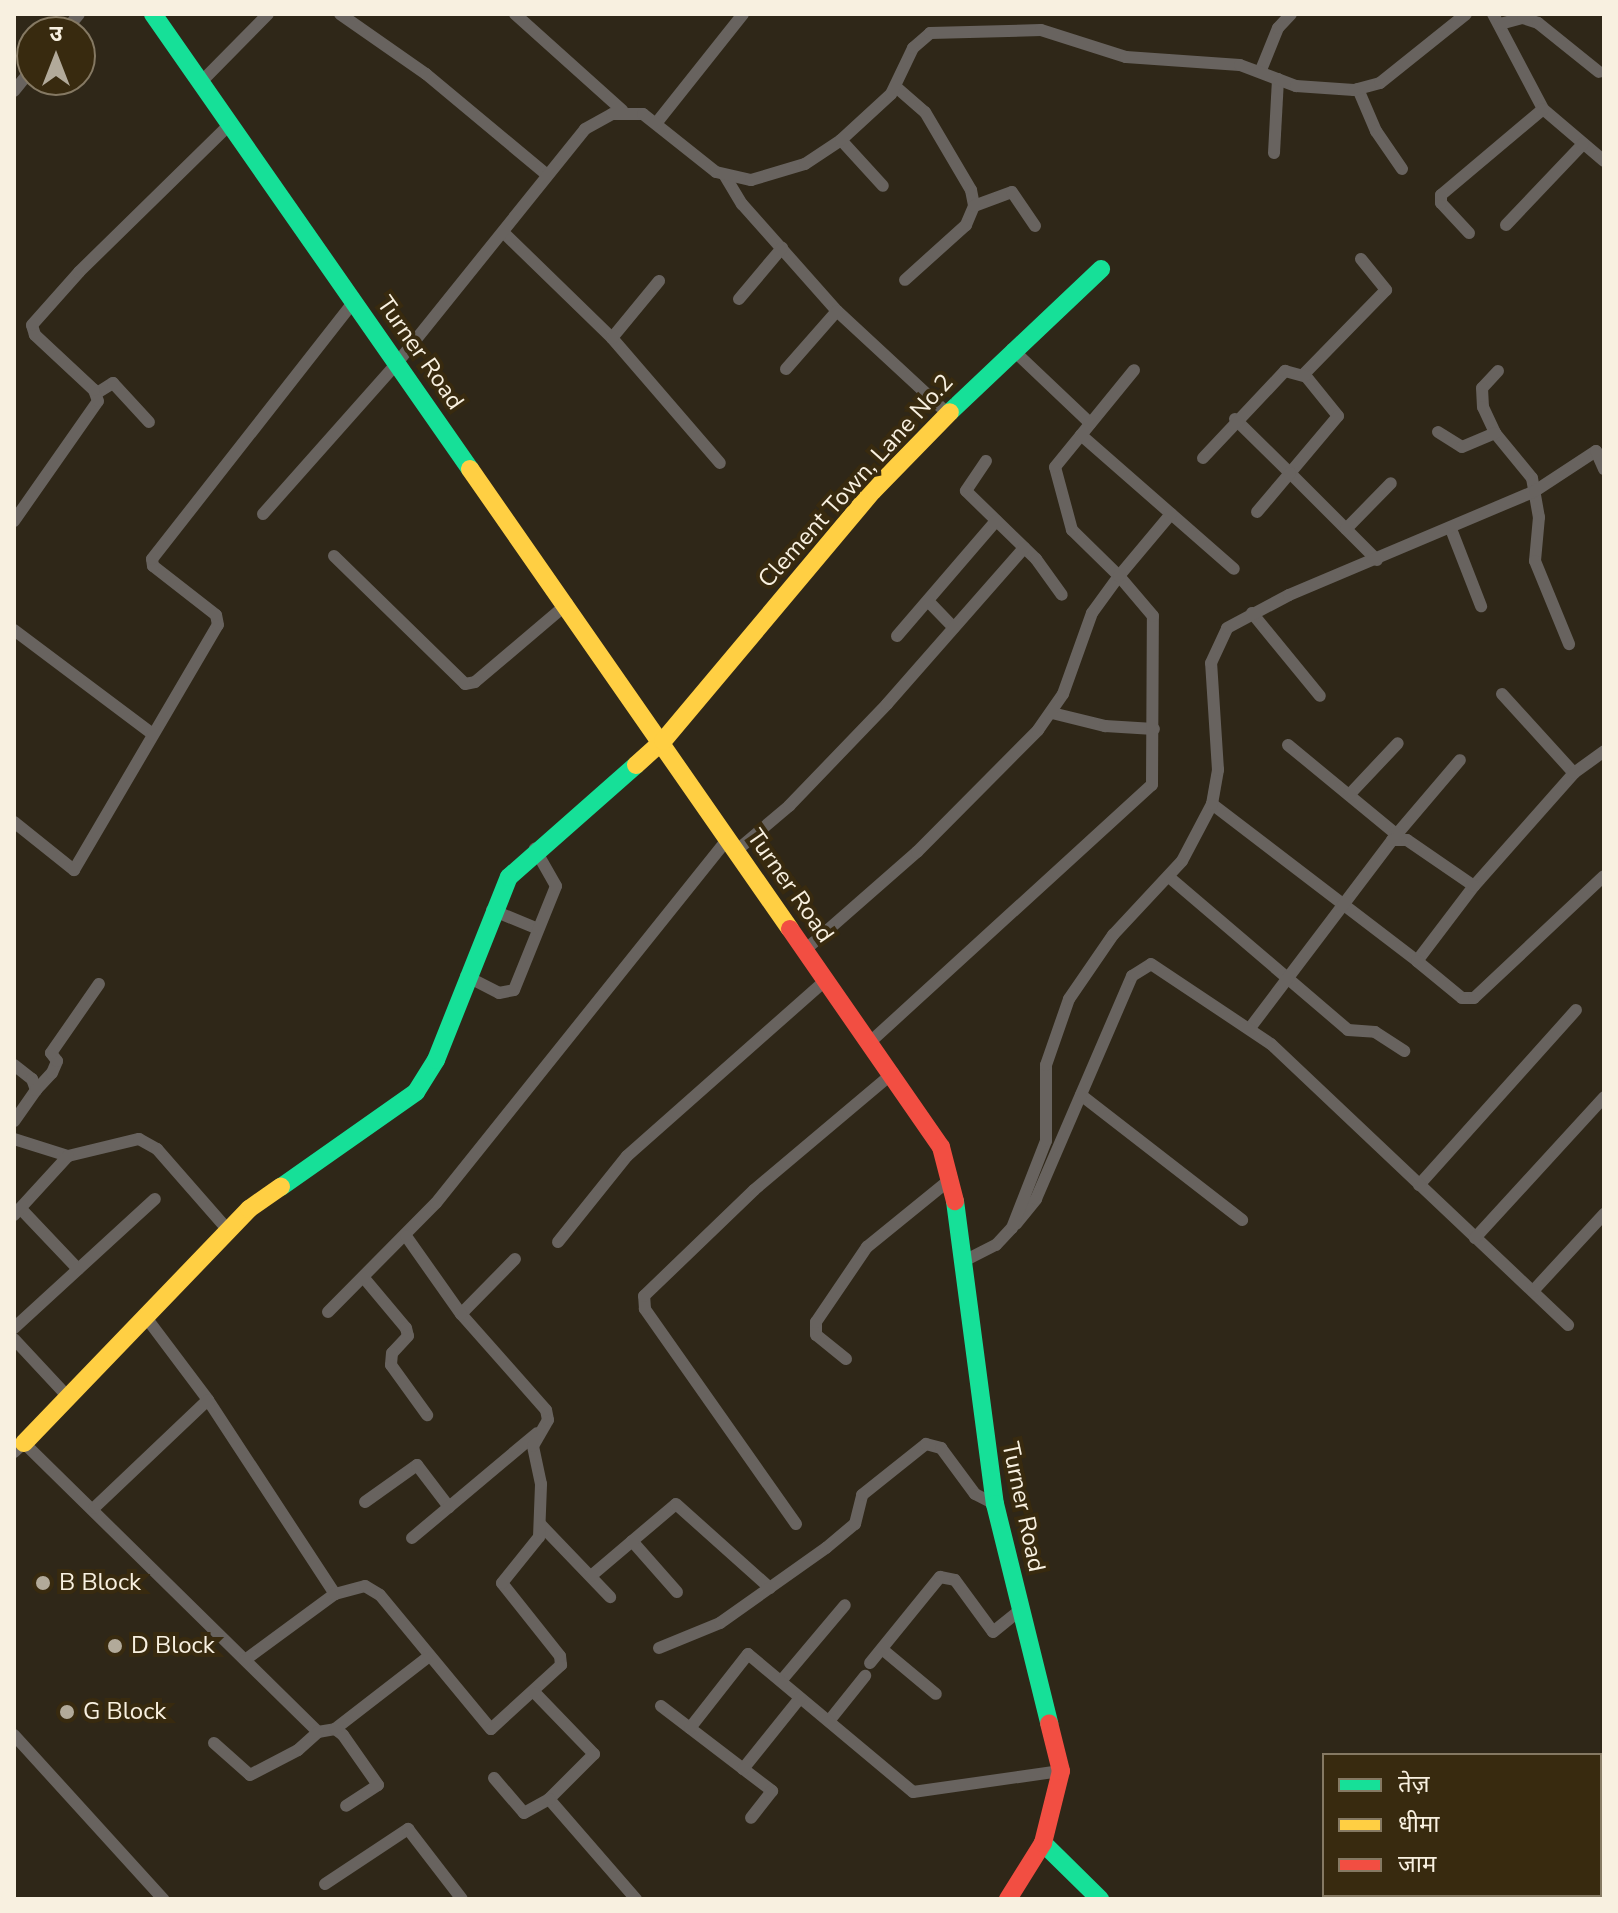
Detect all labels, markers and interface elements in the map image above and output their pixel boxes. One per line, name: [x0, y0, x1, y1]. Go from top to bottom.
north arrow: [16, 16, 96, 96]
text: उ: [50, 19, 62, 49]
street label: Turner Road: [370, 291, 470, 415]
street label: Clement Town, Lane No.2: [752, 368, 960, 594]
street label: Turner Road: [740, 824, 840, 948]
street label: Turner Road: [995, 1440, 1051, 1574]
place label: B Block: [59, 1569, 141, 1597]
marker: B Block: [34, 1574, 52, 1592]
place label: D Block: [131, 1632, 215, 1660]
marker: D Block: [106, 1637, 124, 1655]
place label: G Block: [83, 1698, 166, 1726]
marker: G Block: [58, 1703, 76, 1721]
legend: [1322, 1753, 1602, 1897]
text: तेज़: [1398, 1768, 1430, 1800]
text: धीमा: [1398, 1808, 1440, 1840]
text: जाम: [1398, 1848, 1436, 1880]

